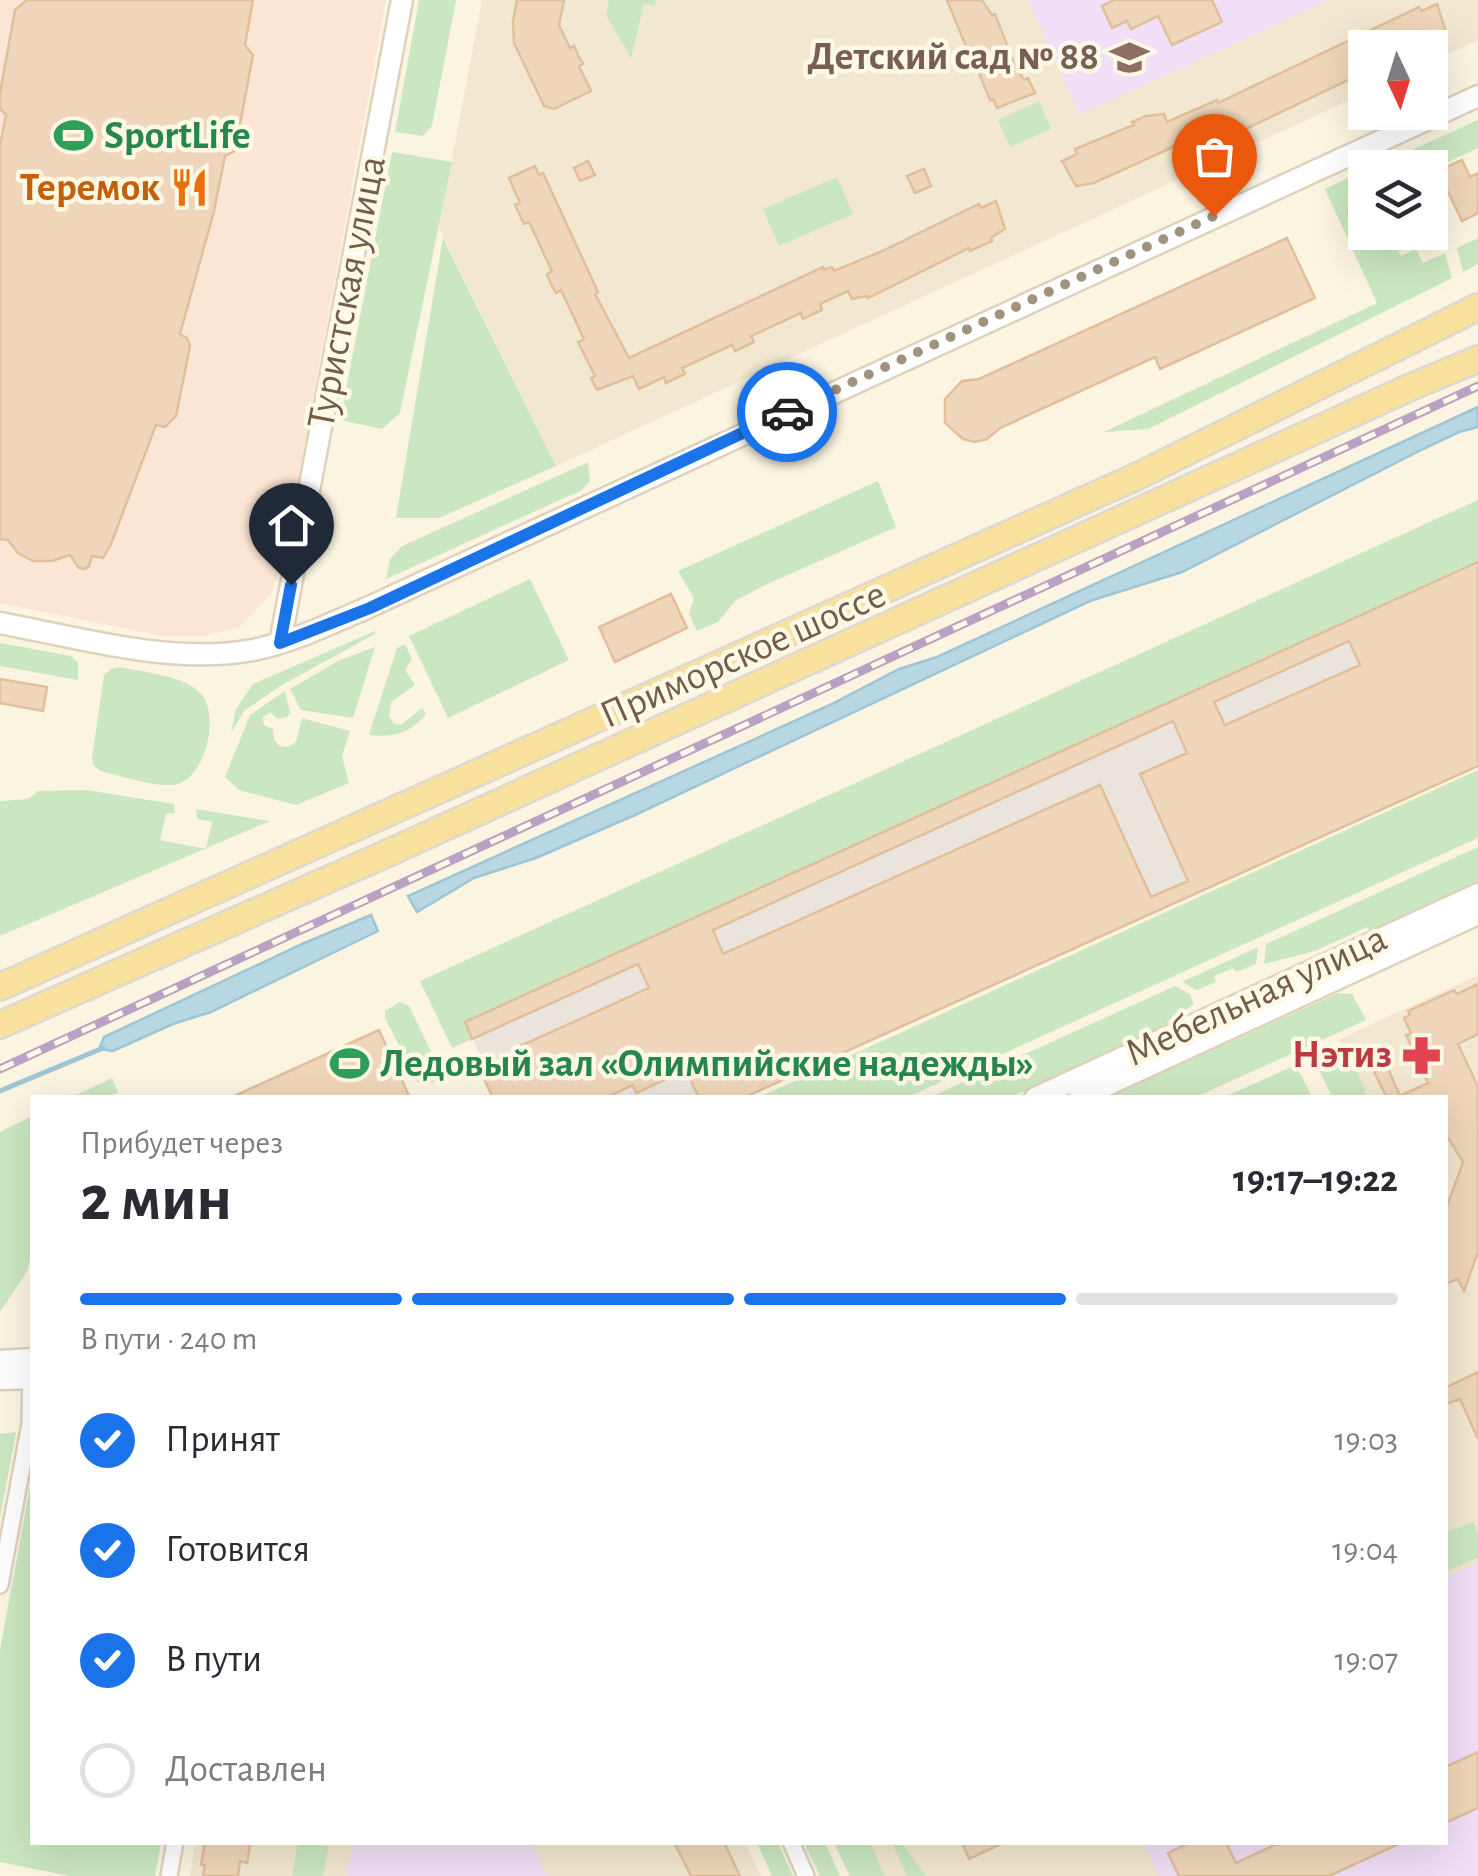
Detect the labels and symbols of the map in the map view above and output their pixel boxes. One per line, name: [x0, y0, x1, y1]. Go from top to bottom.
north arrow: [1348, 30, 1448, 130]
school or university icon: Детский сад № 88: [1108, 36, 1150, 78]
place label: Детский сад № 88: [807, 37, 1099, 77]
pin: [1172, 114, 1257, 217]
sports icon: SportLife: [53, 115, 95, 157]
place label: SportLife: [104, 116, 251, 156]
street label: Туристская улица: [301, 153, 393, 431]
restaurant icon: Теремок: [169, 167, 211, 209]
place label: Теремок: [20, 168, 160, 208]
courier: [737, 362, 837, 462]
pin: [249, 483, 334, 586]
street label: Приморское шоссе: [594, 574, 892, 736]
street label: Мебельная улица: [1119, 918, 1393, 1074]
pharmacy icon: Нэтиз: [1401, 1034, 1443, 1076]
place label: Нэтиз: [1292, 1035, 1392, 1075]
sports icon: Ледовый зал «Олимпийские надежды»: [329, 1043, 371, 1085]
place label: Ледовый зал «Олимпийские надежды»: [380, 1044, 1034, 1084]

